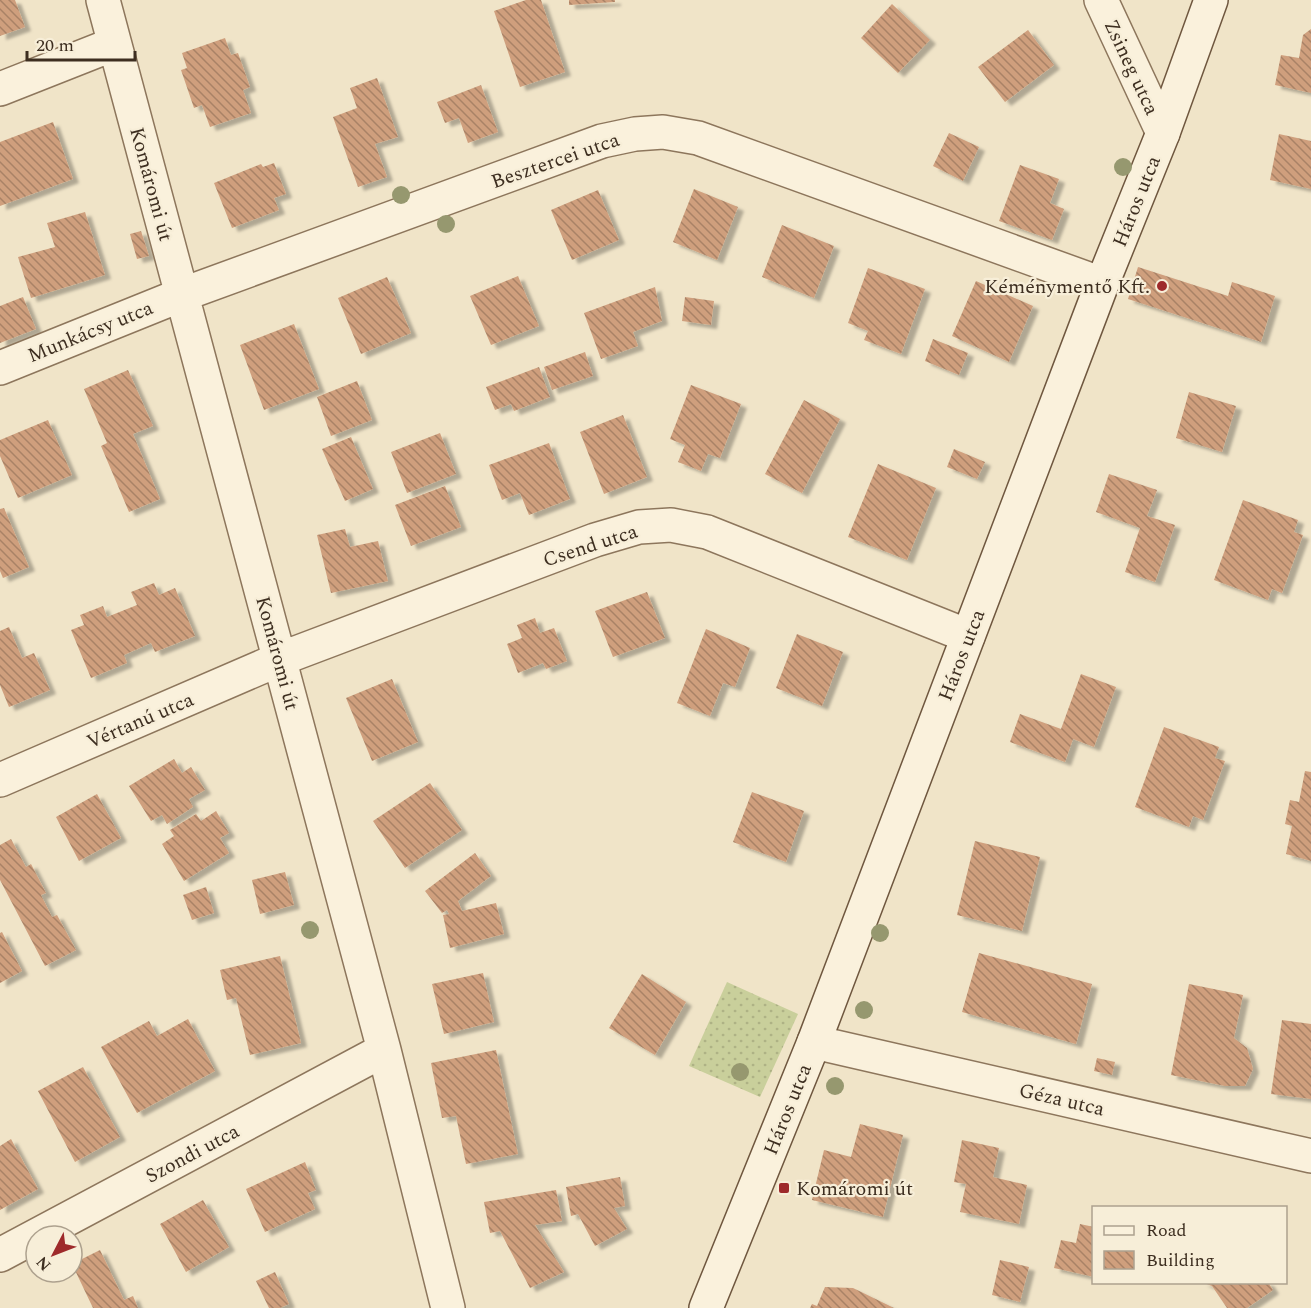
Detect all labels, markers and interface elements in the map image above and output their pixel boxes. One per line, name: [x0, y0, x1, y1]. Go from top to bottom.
street label: Zsineg utca: [1096, 15, 1166, 120]
scale bar: [27, 24, 135, 62]
text: 20 m: [36, 32, 74, 59]
street label: Komáromi út: [121, 124, 181, 245]
street label: Besztercei utca: [487, 125, 624, 197]
street label: Háros utca: [1105, 151, 1169, 252]
place label: Kéménymentő Kft.: [984, 272, 1150, 302]
marker: Kéménymentő Kft.: [1155, 279, 1169, 293]
street label: Munkácsy utca: [23, 293, 158, 371]
street label: Csend utca: [539, 516, 642, 575]
street label: Komáromi út: [247, 593, 307, 714]
street label: Háros utca: [931, 605, 993, 706]
street label: Vértanú utca: [82, 685, 199, 757]
street label: Háros utca: [756, 1059, 820, 1160]
street label: Géza utca: [1016, 1076, 1108, 1124]
street label: Szondi utca: [140, 1116, 245, 1191]
place label: Komáromi út: [796, 1174, 913, 1204]
marker: Komáromi út: [777, 1181, 791, 1195]
legend: [1092, 1206, 1287, 1284]
text: Road: [1146, 1217, 1187, 1244]
north arrow: [24, 1224, 84, 1284]
text: Building: [1146, 1247, 1215, 1274]
text: N: [30, 1250, 57, 1276]

